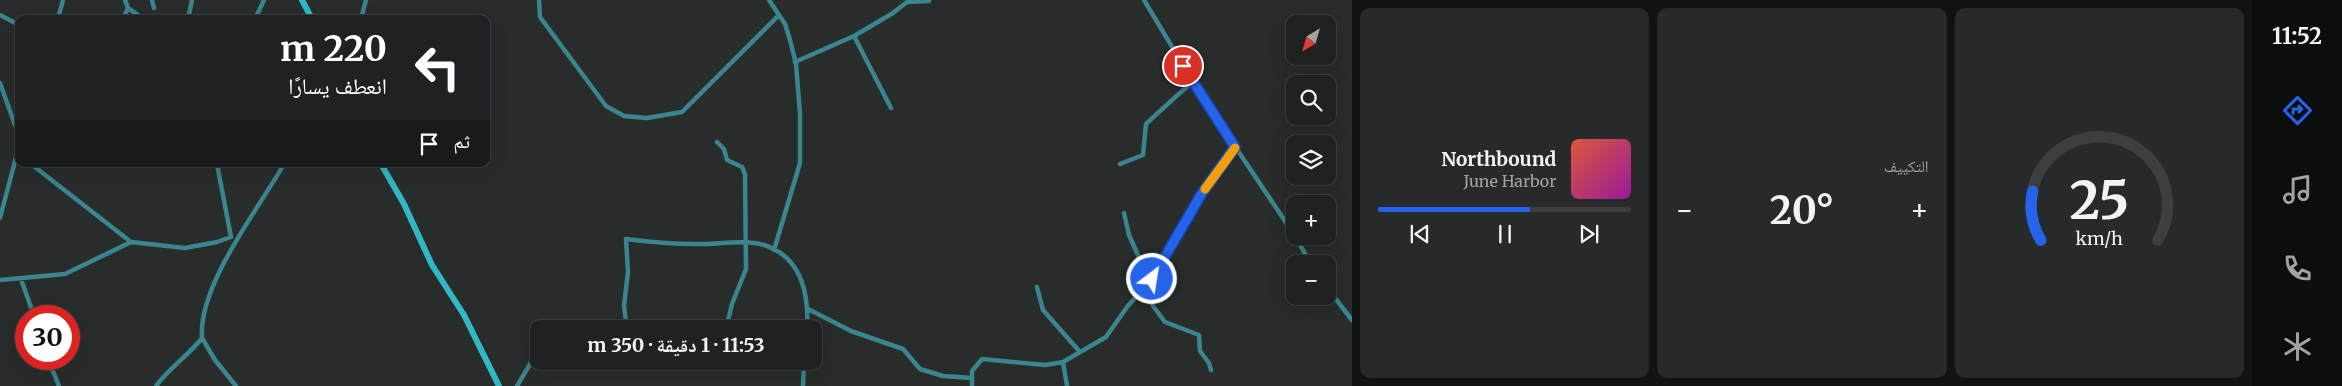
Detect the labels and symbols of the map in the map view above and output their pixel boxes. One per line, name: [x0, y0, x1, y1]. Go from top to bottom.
north arrow: [1286, 15, 1336, 65]
pin: [1162, 45, 1204, 87]
position arrow: [1125, 252, 1177, 304]
speed limit sign: 30: [15, 305, 80, 370]

